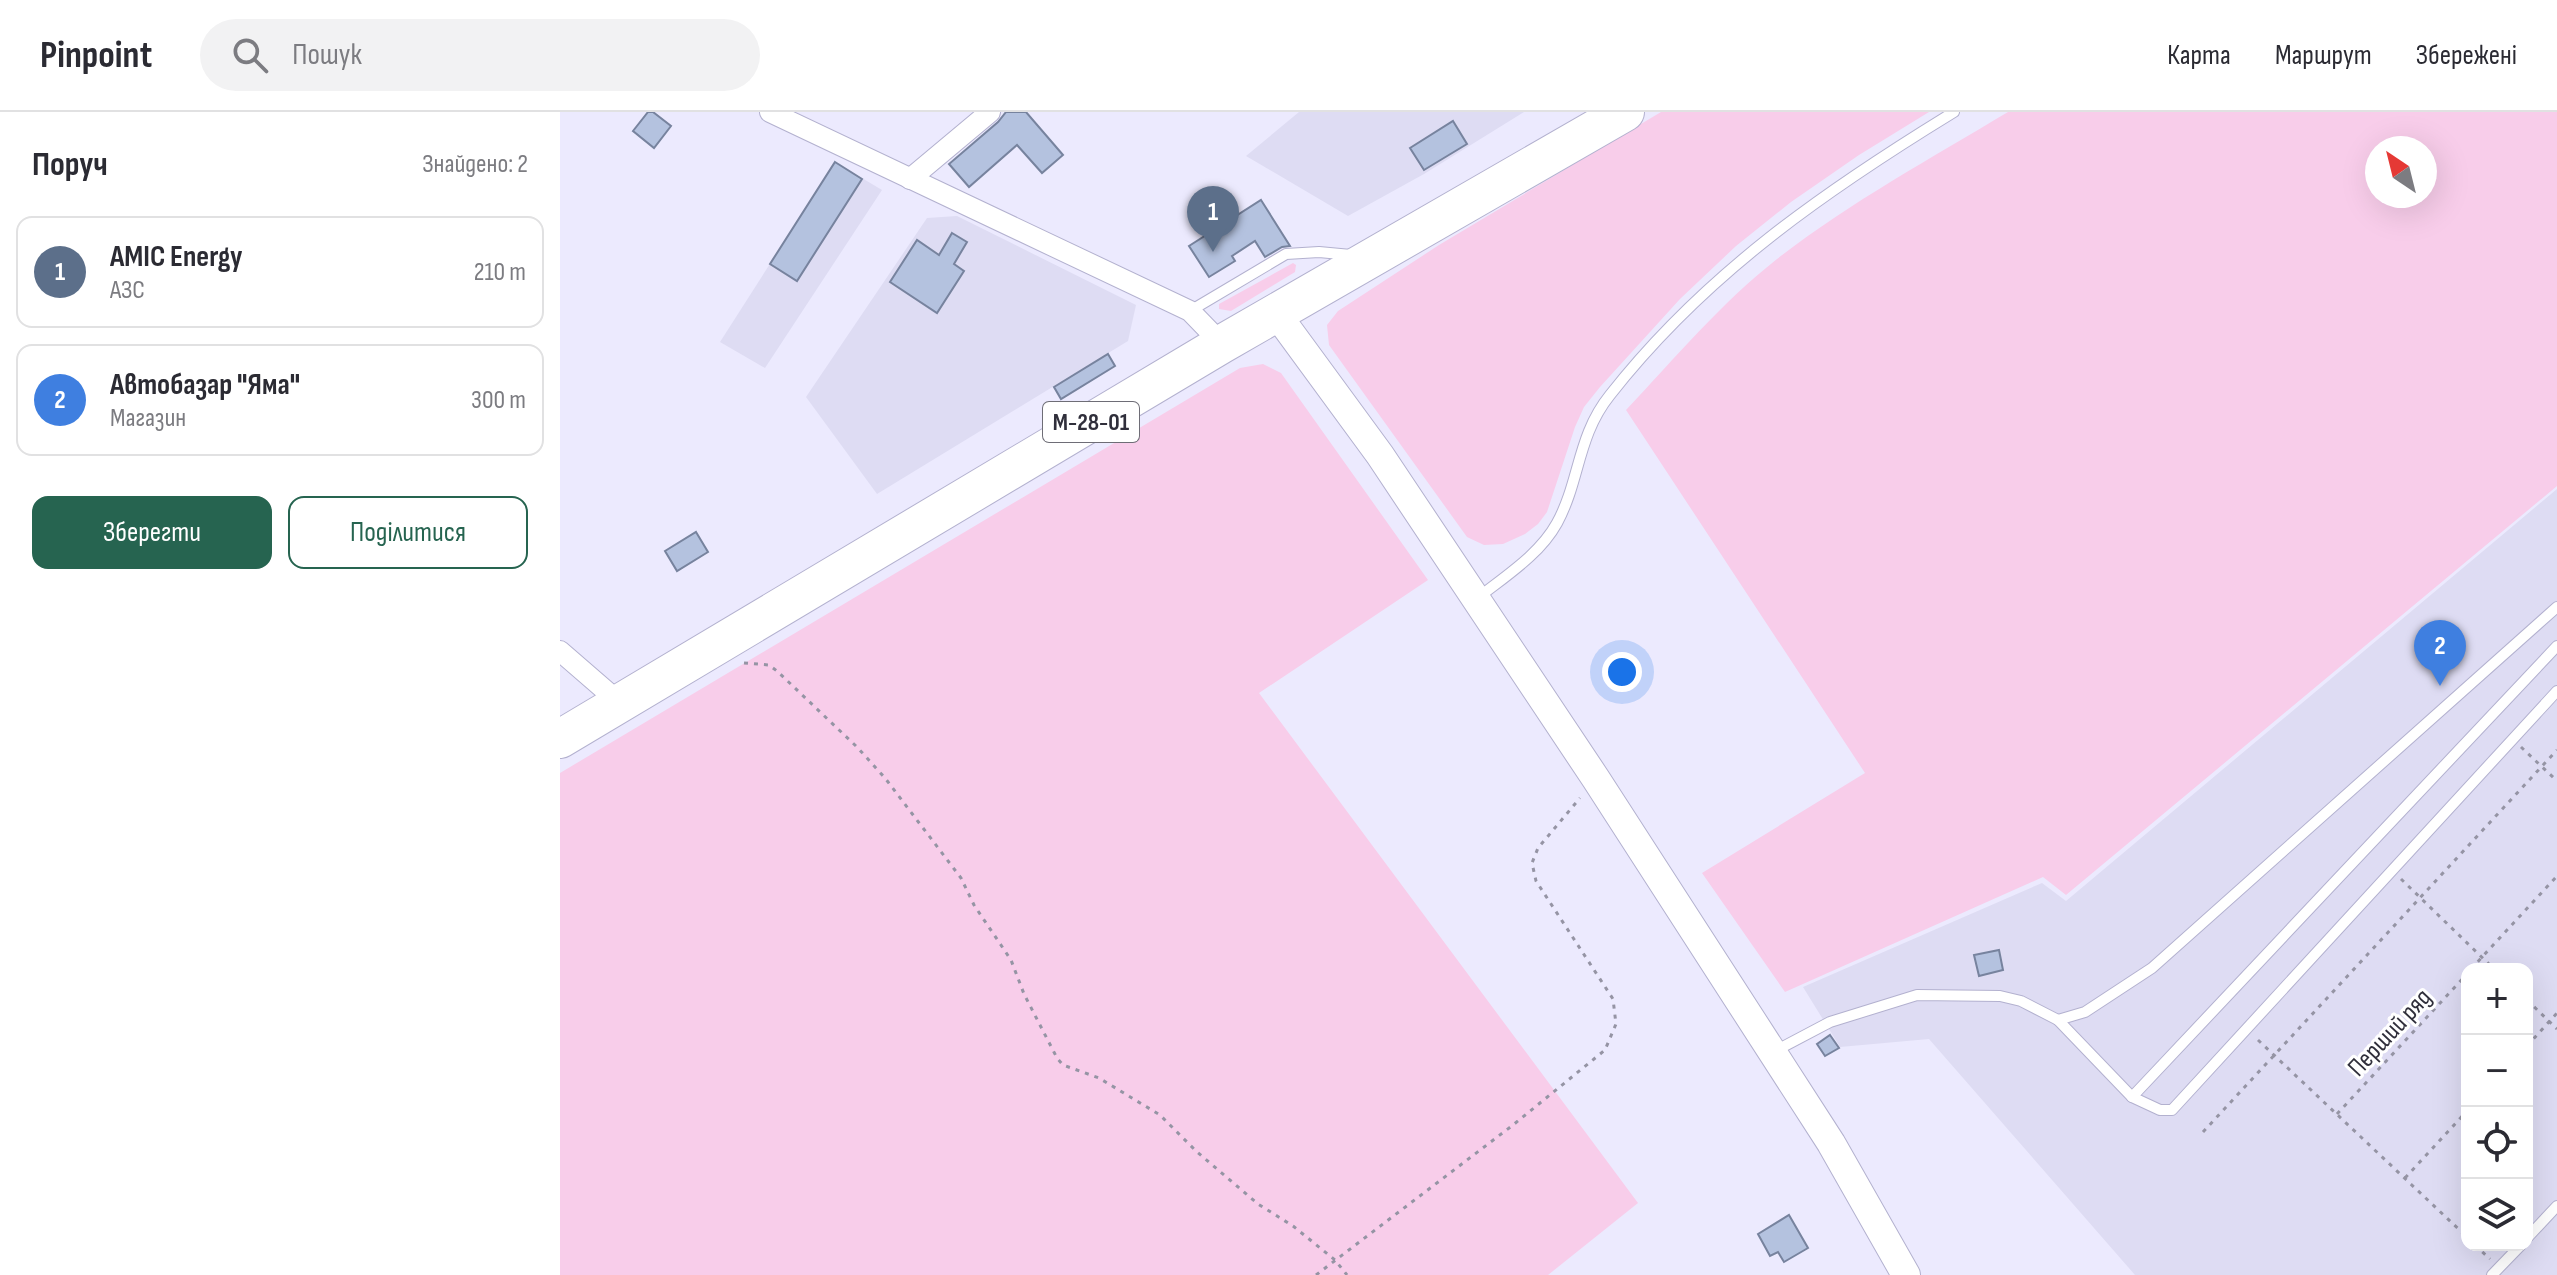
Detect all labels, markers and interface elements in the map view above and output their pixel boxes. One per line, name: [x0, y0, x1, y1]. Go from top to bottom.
search box: [200, 19, 760, 91]
text: Pinpoint: [40, 33, 152, 78]
icon: search: [228, 33, 272, 77]
text: Пошук: [292, 37, 362, 73]
text: Карта: [2167, 39, 2231, 72]
text: Маршрут: [2275, 39, 2372, 72]
text: Збережені: [2416, 39, 2517, 72]
north arrow: [2365, 136, 2437, 208]
text: Поруч: [32, 144, 108, 185]
text: Знайдено: 2: [422, 149, 528, 180]
pin: 1: [1187, 186, 1239, 252]
text: AMIC Energy: [110, 239, 242, 275]
text: 1: [55, 257, 65, 288]
text: 210 m: [474, 257, 526, 288]
text: АЗС: [110, 275, 145, 306]
text: Автобазар "Яма": [110, 367, 300, 403]
text: 2: [54, 385, 66, 416]
text: 300 m: [471, 385, 526, 416]
road number: М-28-01: [1043, 402, 1139, 442]
text: Магазин: [110, 403, 186, 434]
button: Зберегти: [32, 496, 272, 569]
button: Поділитися: [288, 496, 528, 569]
pin: 2: [2414, 620, 2466, 686]
your location: [1602, 652, 1642, 692]
map controls: [2461, 963, 2533, 1251]
button: +: [2461, 963, 2533, 1035]
street label: Перший ряд: [2342, 983, 2438, 1083]
button: −: [2461, 1035, 2533, 1107]
button: locate: [2461, 1107, 2533, 1179]
button: layers: [2461, 1179, 2533, 1251]

